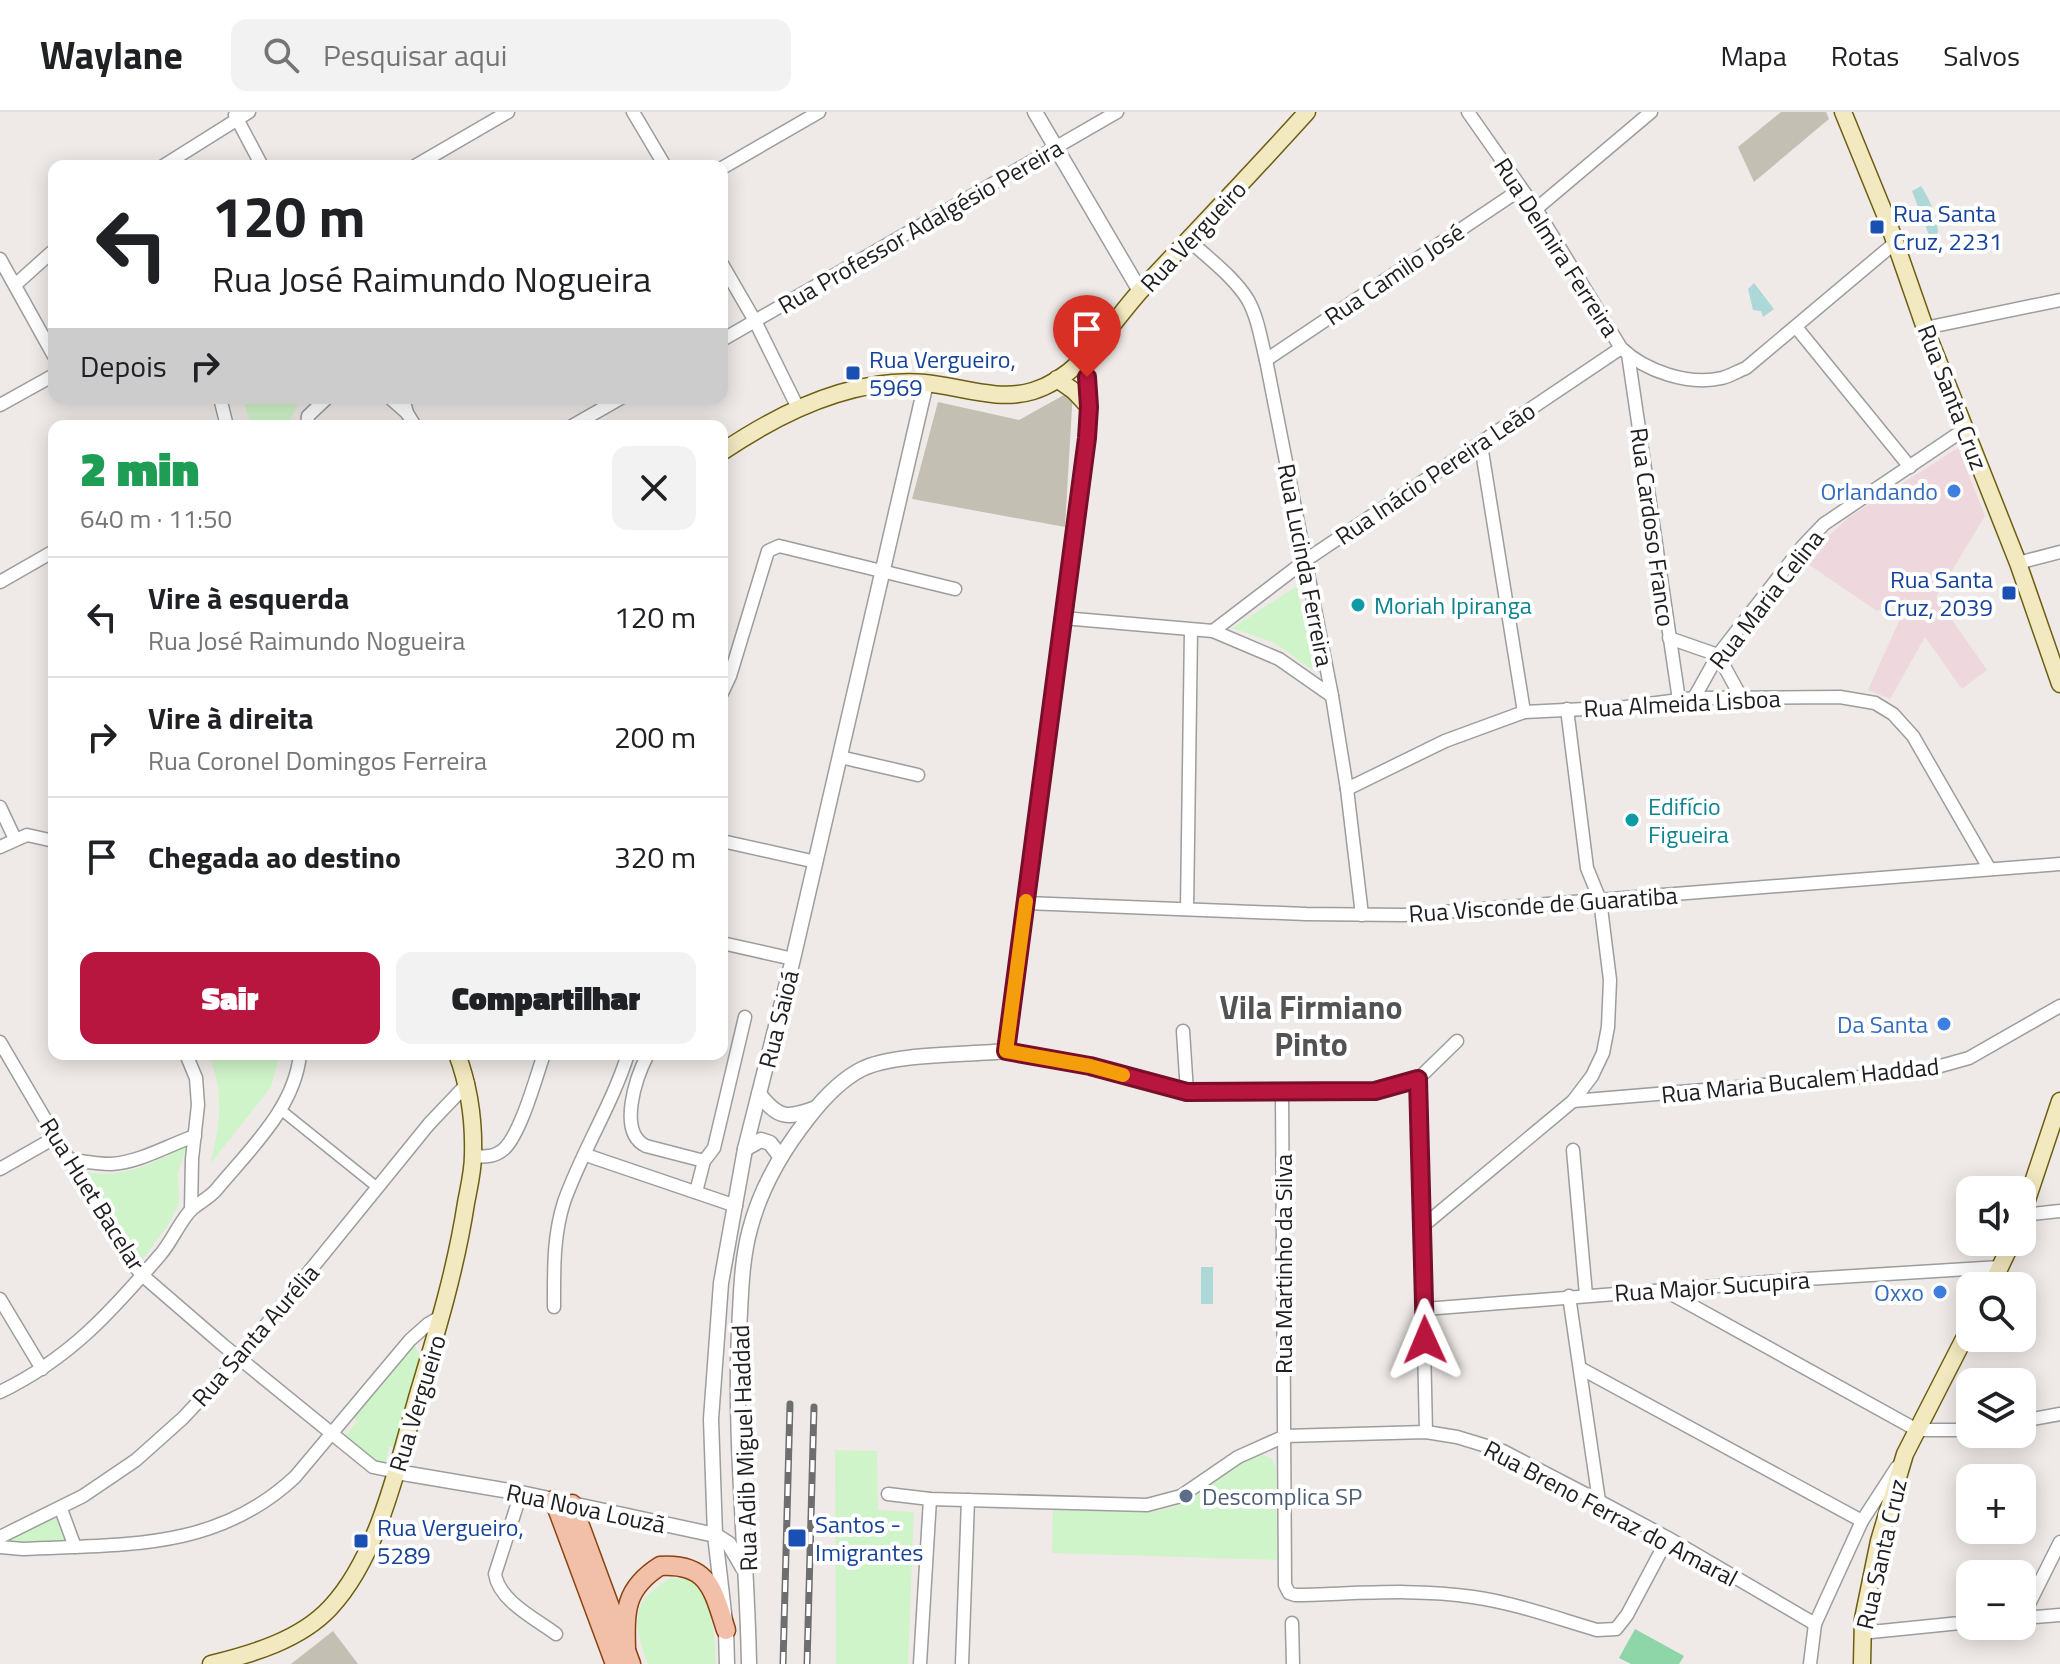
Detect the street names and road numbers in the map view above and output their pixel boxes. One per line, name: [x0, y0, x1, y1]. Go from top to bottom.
street label: Rua Professor Adalgésio Pereira: [771, 130, 1069, 322]
street label: Rua Delmira Ferreira: [1485, 150, 1629, 344]
street label: Rua Vergueiro: [1132, 172, 1254, 300]
street label: Rua Camilo José: [1317, 214, 1471, 334]
street label: Rua Santa Cruz: [1909, 319, 1997, 475]
street label: Rua Inácio Pereira Leão: [1328, 392, 1542, 554]
street label: Rua Cardoso Franco: [1621, 425, 1685, 629]
street label: Rua Lucinda Ferreira: [1269, 461, 1343, 669]
street label: Rua Maria Celina: [1700, 522, 1832, 676]
street label: Rua Almeida Lisboa: [1583, 680, 1781, 726]
street label: Rua Visconde de Guaratiba: [1407, 877, 1679, 931]
street label: Rua Saioá: [748, 966, 808, 1072]
street label: Rua Maria Bucalem Haddad: [1659, 1048, 1941, 1112]
street label: Rua Huet Bacelar: [31, 1110, 155, 1278]
street label: Rua Martinho da Silva: [1265, 1154, 1301, 1374]
street label: Rua Santa Aurélia: [183, 1256, 327, 1414]
street label: Rua Major Sucupira: [1613, 1261, 1811, 1311]
street label: Rua Adib Miguel Haddad: [722, 1324, 766, 1572]
street label: Rua Vergueiro: [379, 1330, 455, 1476]
street label: Rua Breno Ferraz do Amaral: [1478, 1431, 1744, 1595]
street label: Rua Nova Louzã: [503, 1474, 669, 1542]
street label: Rua Santa Cruz: [1846, 1475, 1916, 1633]

